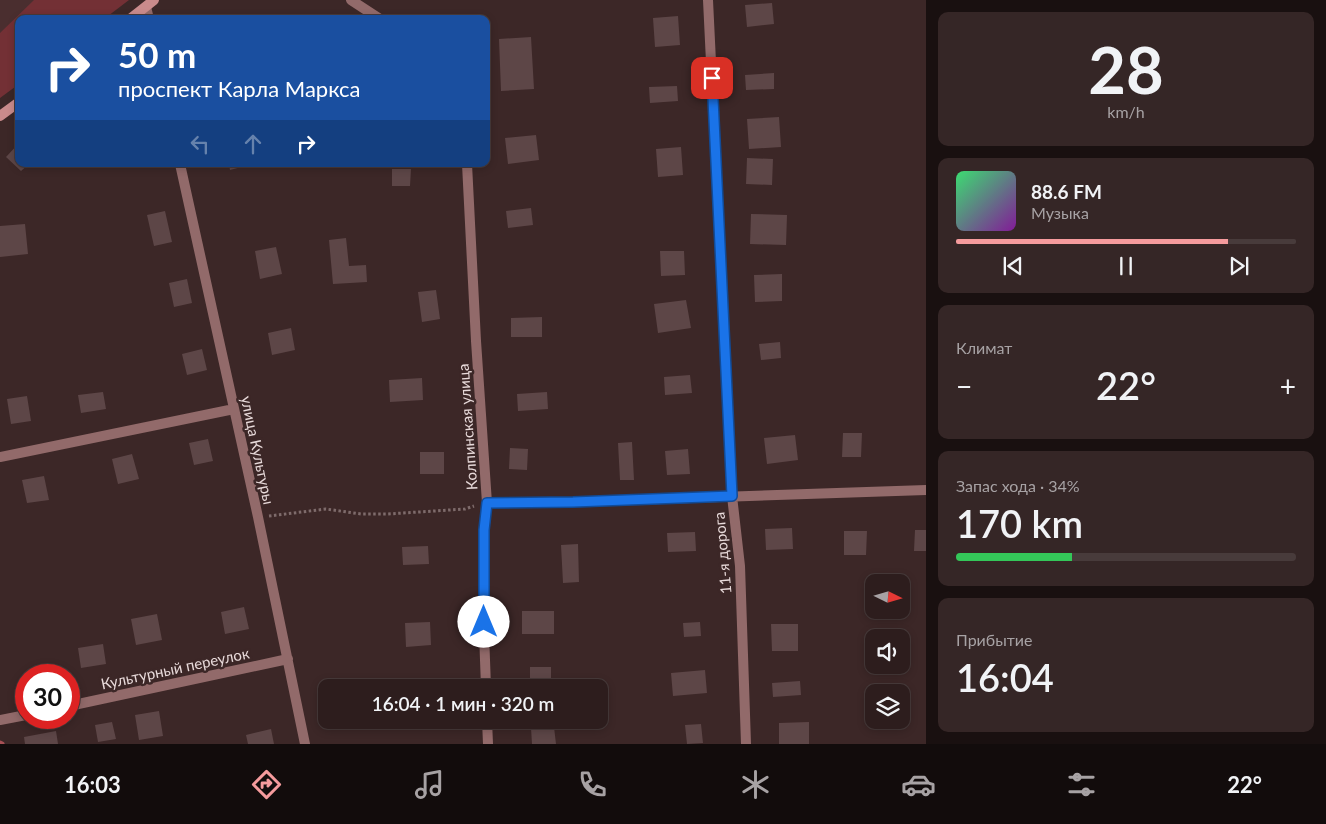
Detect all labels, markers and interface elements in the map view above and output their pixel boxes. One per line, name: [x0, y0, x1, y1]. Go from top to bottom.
text: 28: [1088, 30, 1164, 108]
text: 50 m: [118, 33, 196, 75]
icon: right: [35, 35, 100, 100]
pin: [691, 57, 733, 99]
icon: arrive: [698, 64, 726, 92]
text: проспект Карла Маркса: [118, 75, 361, 102]
text: km/h: [1107, 102, 1145, 121]
icon: left: [186, 130, 214, 158]
icon: ahead: [239, 130, 267, 158]
icon: right: [292, 130, 320, 158]
text: 88.6 FM: [1031, 180, 1102, 203]
text: Музыка: [1031, 203, 1089, 222]
icon: previous: [999, 252, 1027, 280]
icon: pause: [1112, 252, 1140, 280]
icon: next: [1225, 252, 1253, 280]
text: Климат: [956, 338, 1012, 357]
text: 22°: [1096, 362, 1156, 408]
street label: Колпинская улица: [454, 363, 480, 491]
text: −: [956, 369, 972, 403]
text: +: [1280, 369, 1296, 403]
street label: улица Культуры: [238, 394, 278, 506]
text: Запас хода · 34%: [956, 476, 1080, 495]
text: 170 km: [956, 500, 1083, 546]
street label: 11-я дорога: [709, 511, 735, 595]
north arrow: [865, 574, 910, 619]
map controls: [865, 574, 910, 729]
position arrow: [457, 595, 509, 647]
button: sound: [865, 629, 910, 674]
text: Прибытие: [956, 630, 1032, 649]
street label: Культурный переулок: [99, 643, 251, 693]
text: 16:04: [956, 654, 1054, 700]
speed limit sign: 30: [15, 664, 80, 729]
button: layers: [865, 684, 910, 729]
text: 16:04 · 1 мин · 320 m: [372, 692, 554, 715]
icon: directions: [249, 767, 284, 802]
icon: music: [412, 767, 447, 802]
icon: phone: [575, 767, 610, 802]
icon: climate: [738, 767, 773, 802]
icon: car: [901, 767, 936, 802]
icon: filters: [1064, 767, 1099, 802]
text: 16:03: [64, 771, 121, 798]
text: 22°: [1227, 771, 1262, 798]

